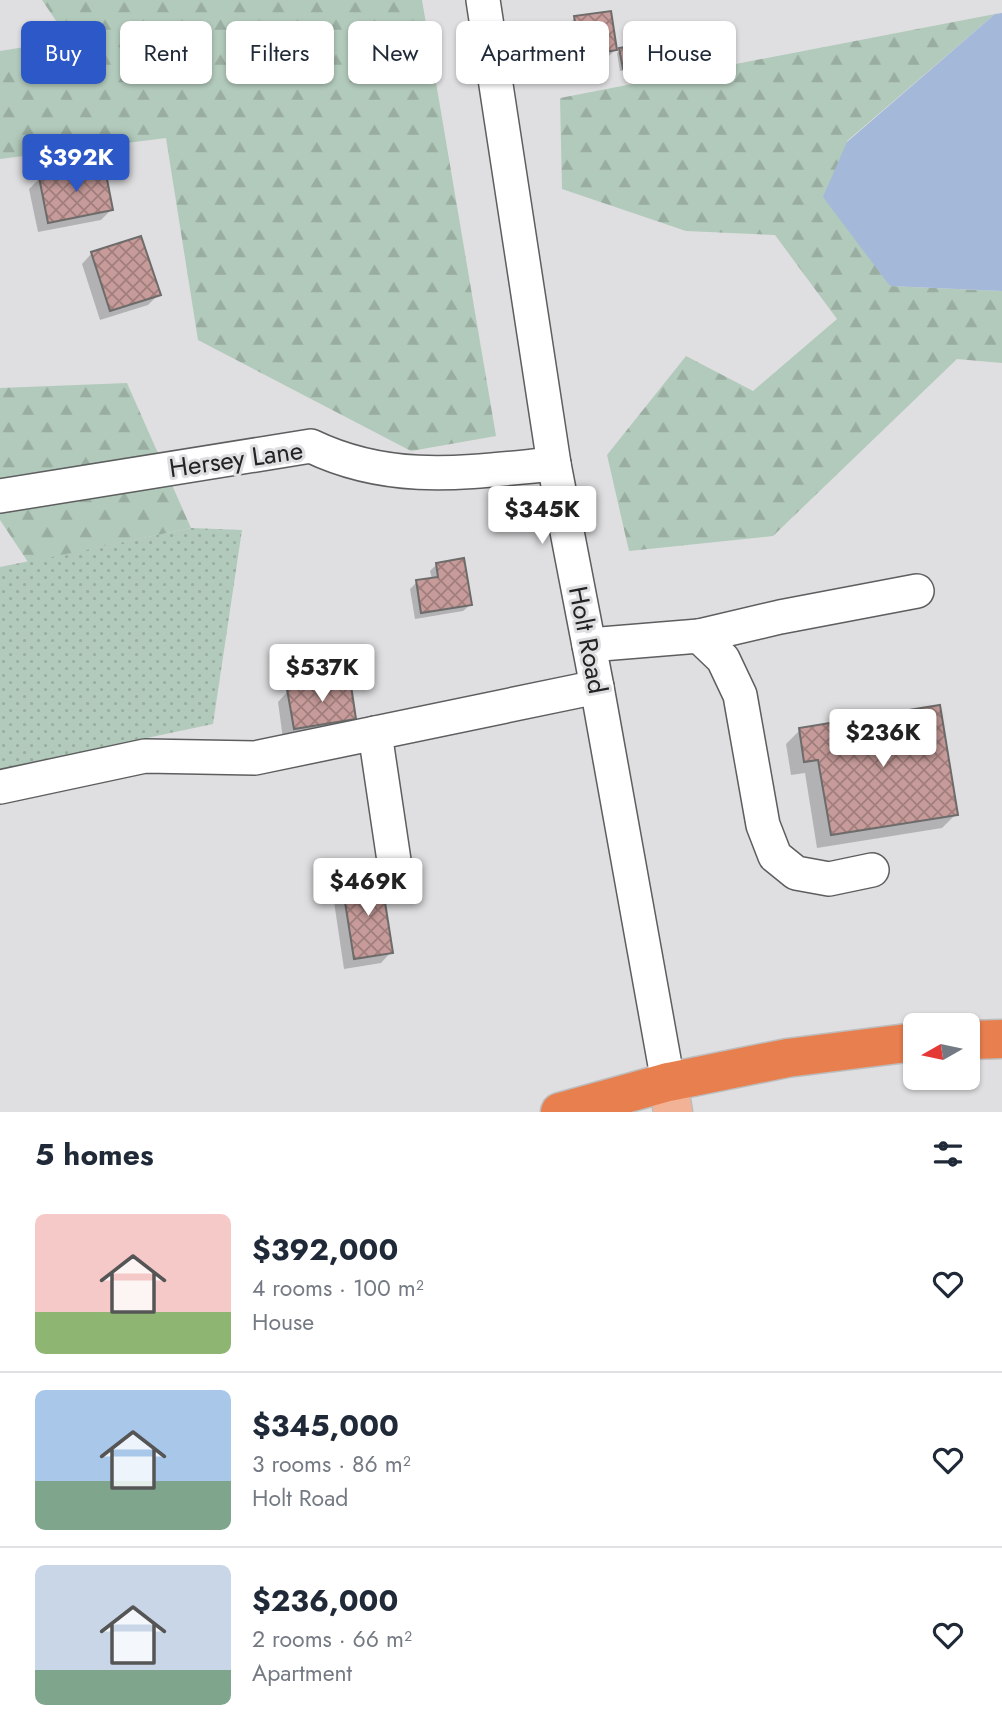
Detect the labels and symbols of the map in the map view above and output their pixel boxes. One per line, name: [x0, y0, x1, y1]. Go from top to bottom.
pin: $392K: [27, 134, 125, 194]
street label: Hersey Lane: [167, 431, 305, 487]
pin: $345K: [493, 486, 591, 546]
street label: Holt Road: [559, 583, 617, 697]
pin: $537K: [273, 644, 371, 704]
pin: $236K: [834, 710, 932, 769]
pin: $469K: [319, 858, 417, 918]
north arrow: [903, 1013, 980, 1090]

